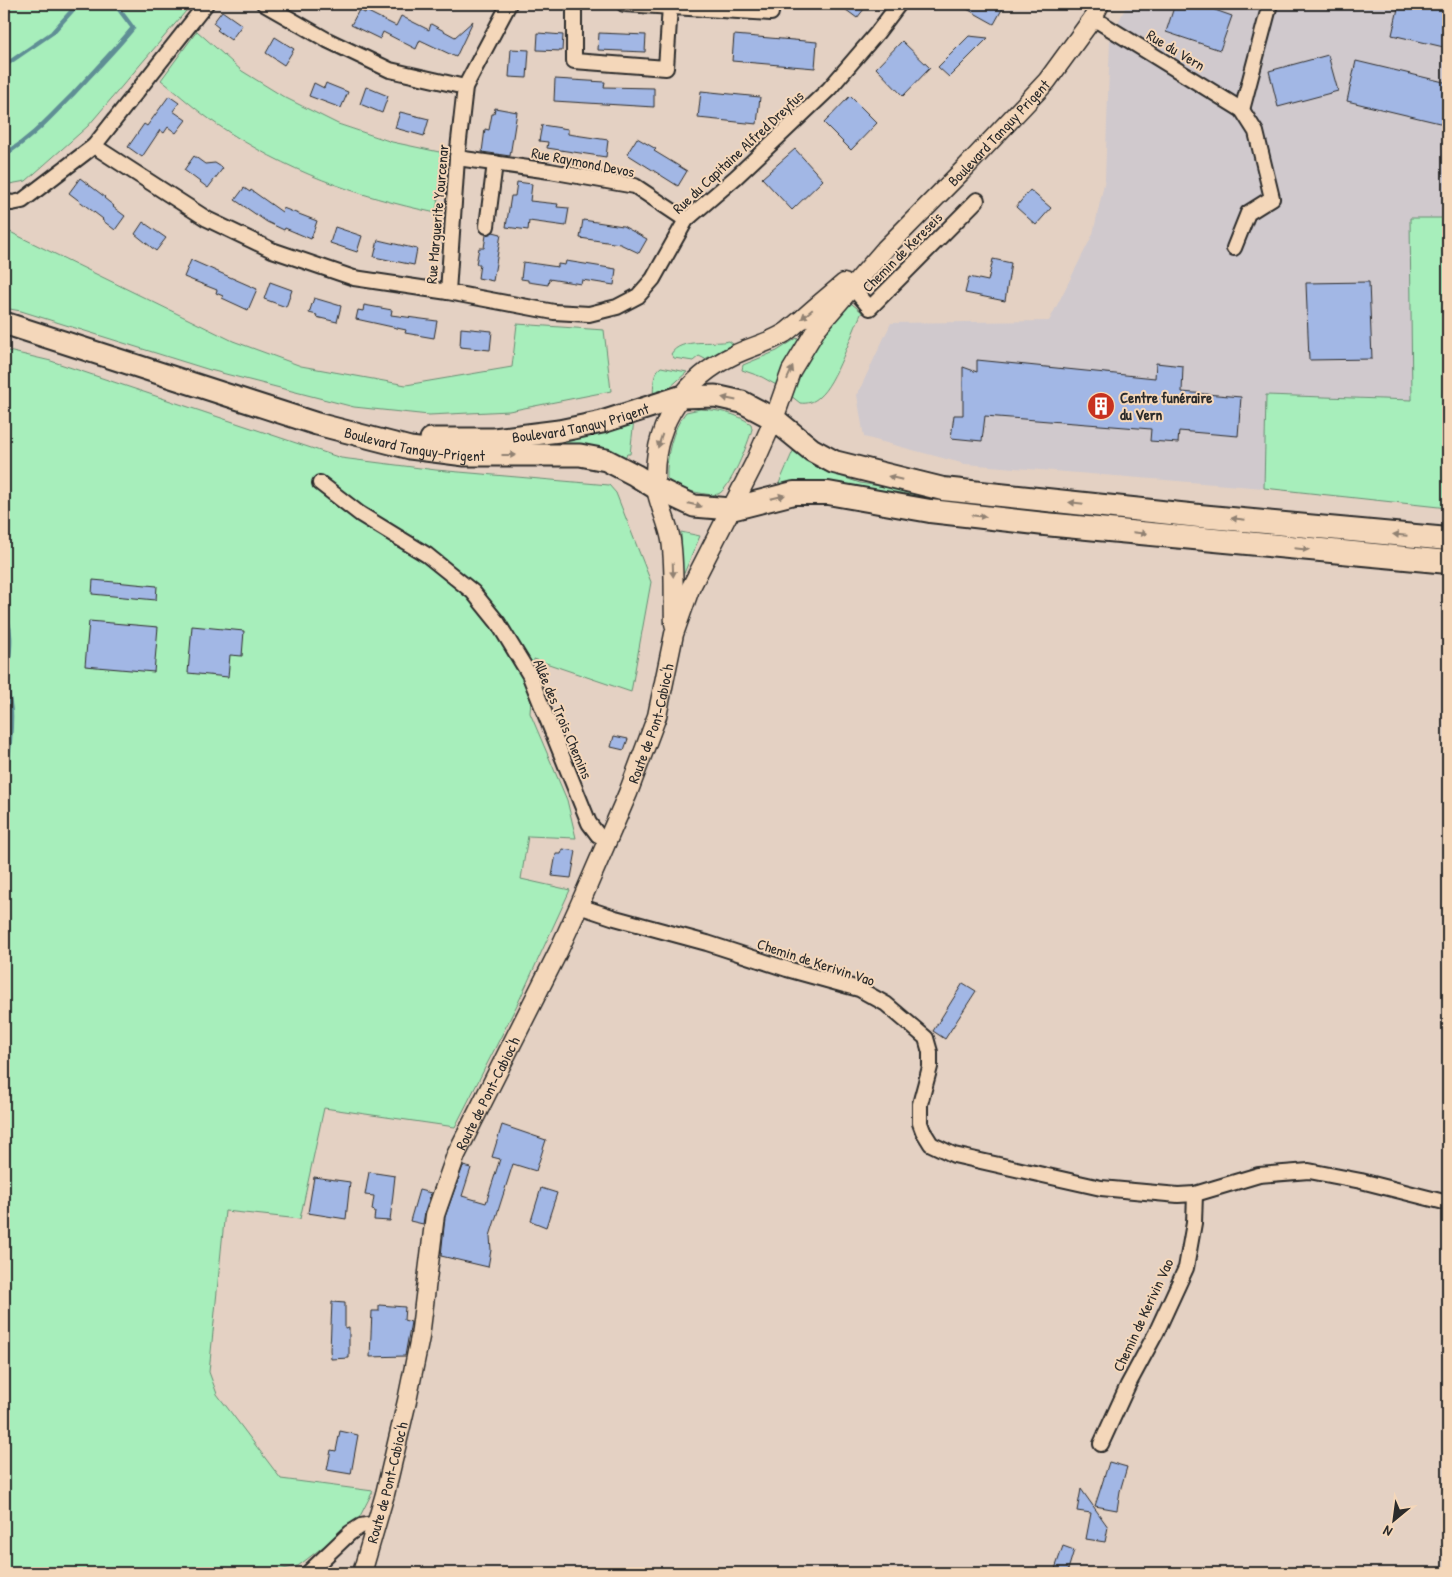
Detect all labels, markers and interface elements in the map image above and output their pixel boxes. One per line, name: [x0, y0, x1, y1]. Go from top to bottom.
street label: Rue du Vern: [1143, 24, 1209, 76]
street label: Boulevard Tanguy Prigent: [943, 74, 1055, 190]
street label: Rue du Capitaine Alfred Dreyfus: [668, 85, 808, 218]
street label: Rue Raymond Devos: [530, 142, 637, 182]
street label: Rue Marguerite Yourcenar: [420, 143, 454, 285]
street label: Chemin de Kereseis: [857, 207, 947, 297]
one-way arrow: [802, 308, 814, 320]
one-way arrow: [787, 366, 795, 380]
place label: Centre funéraire du Vern: [1120, 387, 1212, 425]
building icon: Centre funéraire du Vern: [1086, 391, 1116, 421]
one-way arrow: [722, 395, 737, 403]
street label: Boulevard Tanguy Prigent: [511, 397, 652, 447]
street label: Boulevard Tanguy-Prigent: [342, 421, 486, 466]
one-way arrow: [656, 433, 664, 448]
one-way arrow: [502, 451, 518, 459]
one-way arrow: [888, 473, 903, 481]
one-way arrow: [771, 493, 786, 501]
one-way arrow: [1068, 499, 1084, 507]
one-way arrow: [688, 501, 703, 509]
one-way arrow: [971, 513, 987, 521]
one-way arrow: [1230, 515, 1246, 523]
one-way arrow: [1133, 530, 1149, 538]
one-way arrow: [1391, 530, 1407, 538]
one-way arrow: [1294, 545, 1310, 553]
one-way arrow: [669, 562, 677, 578]
street label: Allée des Trois Chemins: [528, 656, 598, 782]
street label: Route de Pont-Cabioc'h: [622, 662, 678, 786]
street label: Chemin de Kerivin Vao: [755, 933, 877, 991]
street label: Route de Pont-Cabioc'h: [450, 1033, 524, 1153]
street label: Chemin de Kerivin Vao: [1108, 1255, 1178, 1375]
street label: Route de Pont-Cabioc'h: [361, 1420, 412, 1545]
north arrow: [1370, 1494, 1420, 1544]
text: N: [1379, 1521, 1395, 1542]

